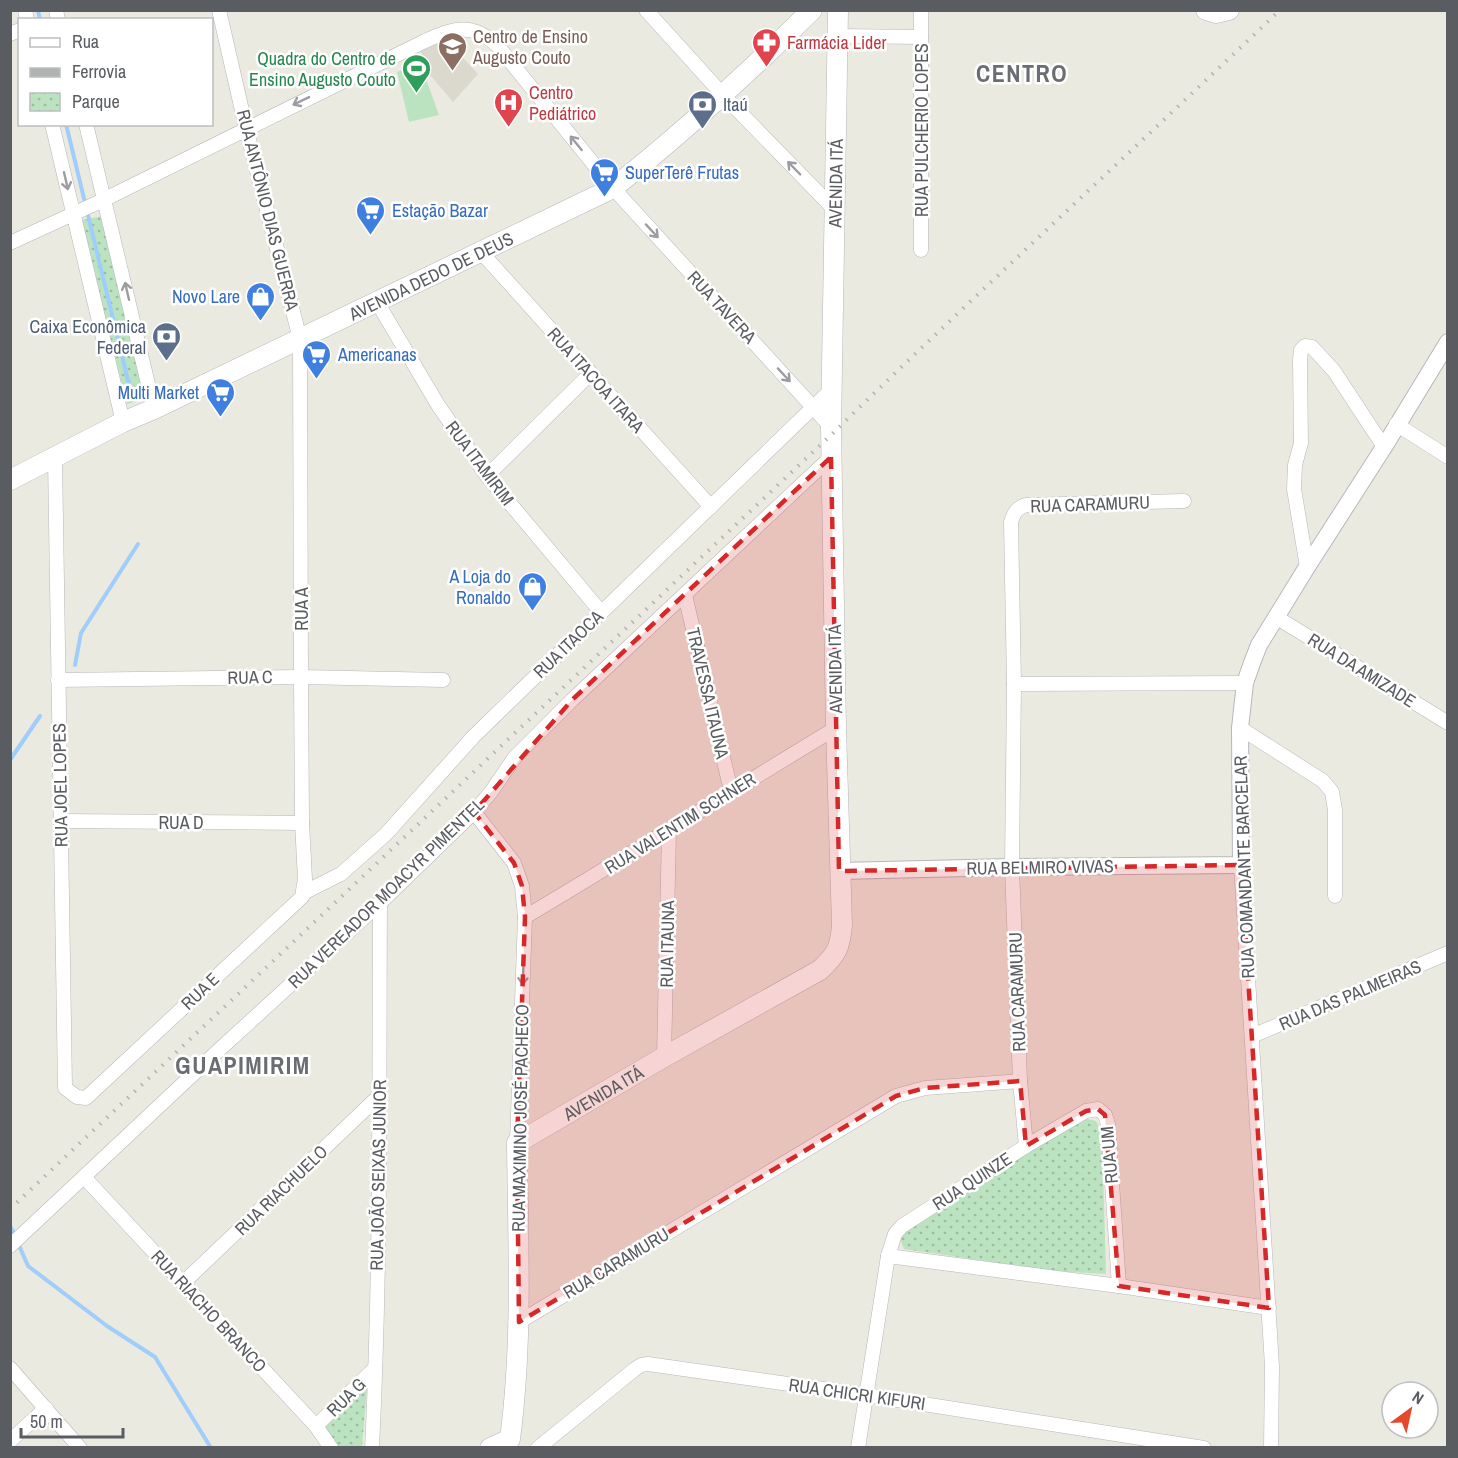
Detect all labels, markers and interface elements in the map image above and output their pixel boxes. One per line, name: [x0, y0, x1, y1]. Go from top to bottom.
legend: [18, 18, 213, 126]
place label: Centro de Ensino Augusto Couto: [472, 24, 588, 70]
pharmacy icon: Farmácia Lider: [750, 26, 782, 68]
text: Rua: [72, 29, 99, 54]
school or university icon: Centro de Ensino Augusto Couto: [436, 30, 468, 72]
place label: Farmácia Lider: [787, 30, 886, 55]
street label: RUA PULCHERIO LOPES: [909, 43, 934, 217]
place label: Quadra do Centro de Ensino Augusto Couto: [249, 46, 396, 92]
sports icon: Quadra do Centro de Ensino Augusto Couto: [401, 52, 433, 94]
district label: CENTRO: [976, 57, 1068, 89]
text: Ferrovia: [72, 59, 126, 84]
place label: Centro Pediátrico: [529, 80, 596, 126]
hospital icon: Centro Pediátrico: [492, 86, 524, 128]
bank icon: Itaú: [686, 88, 718, 130]
text: Parque: [72, 89, 120, 114]
place label: Itaú: [723, 92, 748, 117]
one-way arrow: [293, 96, 311, 108]
street label: RUA ANTÔNIO DIAS GUERRA: [231, 107, 305, 313]
one-way arrow: [569, 135, 582, 151]
street label: AVENIDA ITÁ: [822, 138, 848, 229]
supermarket icon: SuperTerê Frutas: [588, 156, 620, 198]
place label: SuperTerê Frutas: [625, 160, 739, 185]
one-way arrow: [787, 161, 802, 176]
one-way arrow: [60, 172, 72, 191]
supermarket icon: Estação Bazar: [355, 194, 387, 236]
place label: Estação Bazar: [392, 198, 488, 223]
one-way arrow: [645, 224, 659, 239]
street label: AVENIDA DEDO DE DEUS: [344, 225, 517, 326]
street label: RUA TAVERA: [682, 265, 762, 349]
shop icon: Novo Lare: [245, 280, 277, 322]
one-way arrow: [120, 282, 132, 301]
place label: Novo Lare: [172, 284, 240, 309]
place label: Caixa Econômica Federal: [30, 314, 146, 360]
bank icon: Caixa Econômica Federal: [151, 320, 183, 362]
street label: RUA ITACOA ITARA: [542, 322, 650, 438]
supermarket icon: Americanas: [301, 338, 333, 380]
place label: Americanas: [337, 342, 417, 367]
one-way arrow: [777, 367, 791, 382]
supermarket icon: Multi Market: [204, 376, 236, 418]
place label: Multi Market: [118, 380, 199, 405]
street label: RUA ITAMIRIM: [440, 416, 520, 510]
street label: RUA CARAMURU: [1030, 489, 1150, 519]
place label: A Loja do Ronaldo: [448, 564, 511, 610]
shop icon: A Loja do Ronaldo: [516, 570, 548, 612]
street label: RUA A: [289, 587, 314, 631]
street label: RUA ITAOCA: [528, 604, 609, 684]
street label: AVENIDA ITÁ: [822, 624, 848, 715]
street label: TRAVESSA ITAUNA: [681, 625, 735, 761]
street label: RUA DA AMIZADE: [1303, 627, 1421, 713]
street label: RUA C: [227, 664, 273, 690]
street label: RUA JOEL LOPES: [46, 723, 74, 847]
street label: RUA COMANDANTE BARCELAR: [1228, 755, 1260, 979]
street label: RUA VALENTIM SCHNER: [600, 766, 761, 880]
street label: RUA VEREADOR MOACYR PIMENTEL: [282, 792, 490, 994]
street label: RUA D: [158, 810, 204, 835]
street label: RUA BELMIRO VIVAS: [966, 853, 1114, 881]
street label: RUA ITAUNA: [654, 900, 680, 988]
street label: RUA CARAMURU: [1002, 932, 1032, 1052]
street label: RUA DAS PALMEIRAS: [1275, 954, 1425, 1036]
one-way arrow: [517, 965, 529, 985]
street label: RUA E: [175, 967, 225, 1015]
street label: RUA MAXIMINO JOSÉ PACHECO: [506, 1004, 534, 1232]
district label: GUAPIMIRIM: [175, 1049, 311, 1081]
street label: AVENIDA ITÁ: [557, 1059, 648, 1126]
street label: RUA JOÃO SEIXAS JUNIOR: [364, 1079, 392, 1271]
street label: RUA UM: [1094, 1125, 1124, 1185]
street label: RUA RIACHUELO: [229, 1139, 333, 1241]
street label: RUA QUINZE: [927, 1146, 1017, 1216]
street label: RUA CARAMURU: [558, 1221, 674, 1305]
street label: RUA RIACHO BRANCO: [146, 1244, 272, 1378]
street label: RUA G: [321, 1372, 371, 1422]
street label: RUA CHICRI KIFURI: [787, 1372, 927, 1416]
north arrow: [1380, 1380, 1440, 1440]
text: N: [1408, 1386, 1428, 1409]
scale bar: [21, 1401, 123, 1439]
text: 50 m: [30, 1409, 63, 1434]

